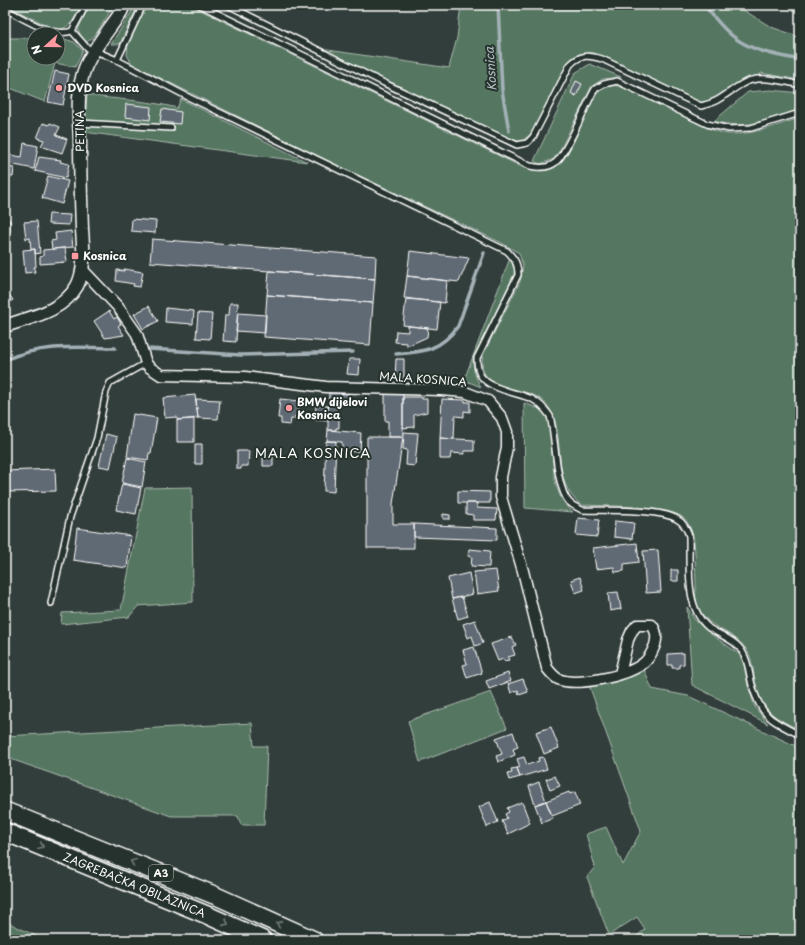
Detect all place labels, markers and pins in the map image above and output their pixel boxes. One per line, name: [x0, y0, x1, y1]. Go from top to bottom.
place label: DVD Kosnica: [67, 79, 139, 96]
marker: DVD Kosnica: [54, 83, 64, 93]
place label: Kosnica: [83, 247, 127, 264]
marker: Kosnica: [70, 251, 80, 261]
place label: BMW dijelovi Kosnica: [297, 393, 367, 423]
marker: BMW dijelovi Kosnica: [284, 403, 294, 413]

